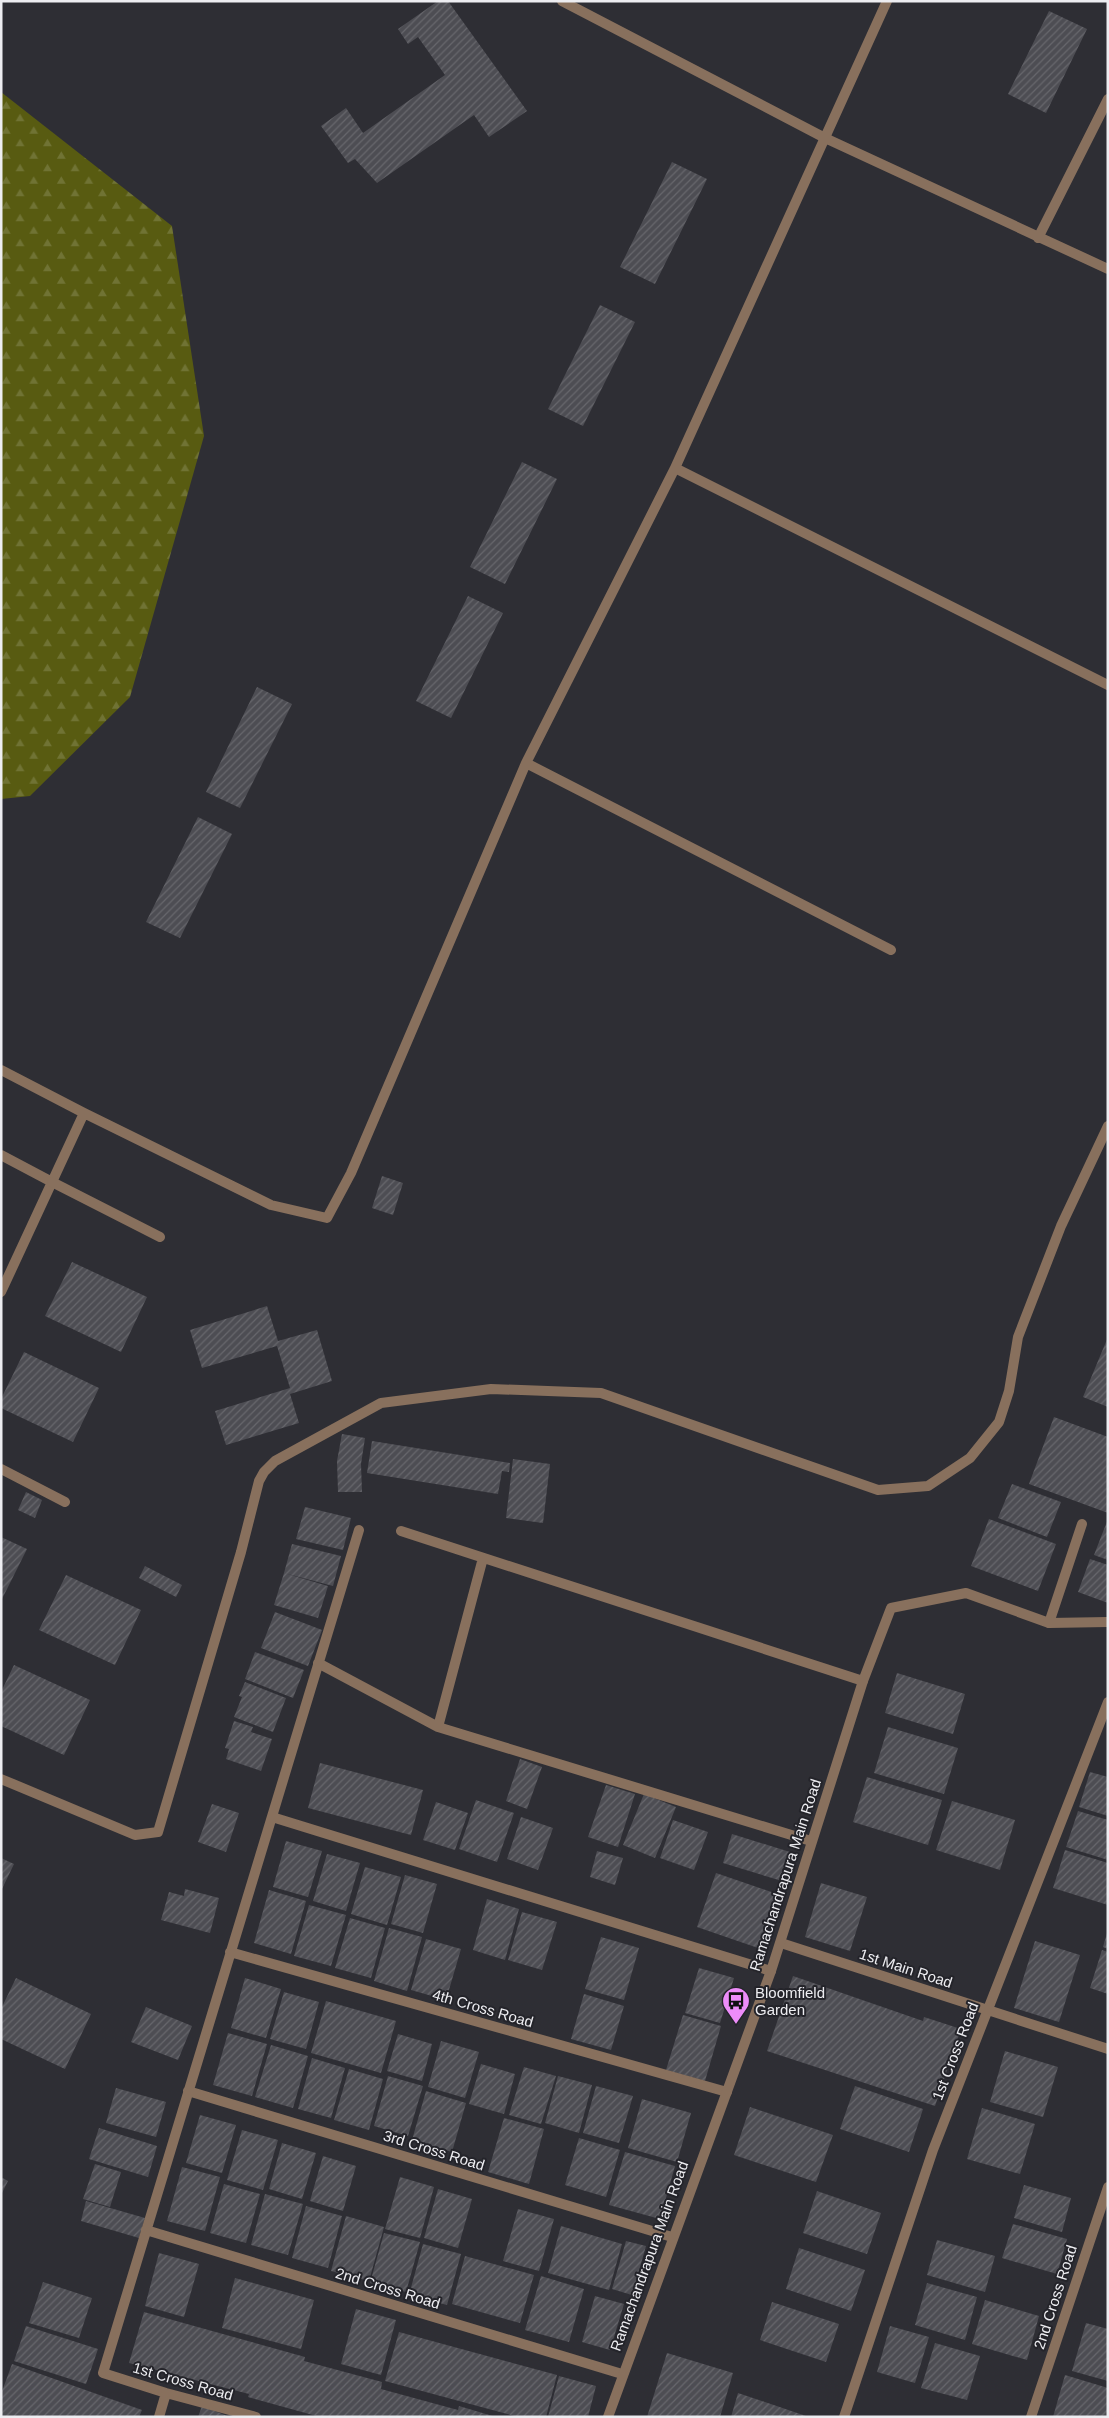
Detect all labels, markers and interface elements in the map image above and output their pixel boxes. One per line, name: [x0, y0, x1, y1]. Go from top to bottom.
street label: Ramachandrapura Main Road: [746, 1777, 824, 1973]
street label: 1st Main Road: [857, 1945, 955, 1991]
place label: Bloomfield Garden: [755, 1984, 825, 2018]
street label: 4th Cross Road: [431, 1985, 535, 2031]
bus stop icon: Bloomfield Garden: [721, 1986, 751, 2025]
street label: 1st Cross Road: [929, 2000, 981, 2102]
street label: 3rd Cross Road: [381, 2127, 487, 2173]
street label: Ramachandrapura Main Road: [607, 2159, 691, 2353]
street label: 2nd Cross Road: [1030, 2243, 1080, 2351]
street label: 2nd Cross Road: [334, 2264, 442, 2312]
street label: 1st Cross Road: [131, 2359, 235, 2403]

